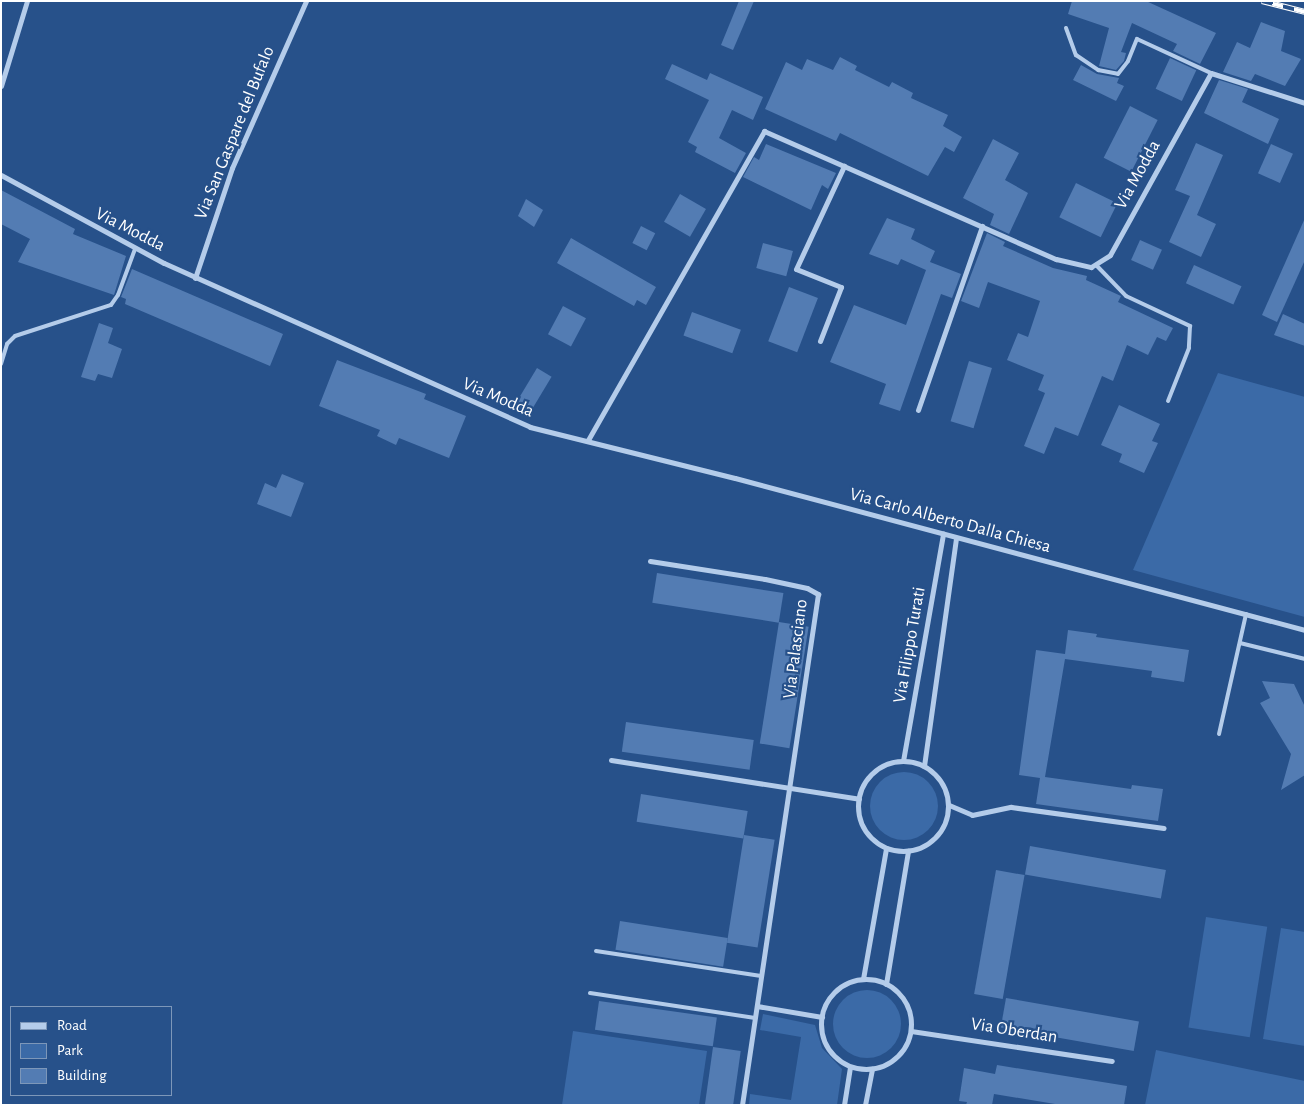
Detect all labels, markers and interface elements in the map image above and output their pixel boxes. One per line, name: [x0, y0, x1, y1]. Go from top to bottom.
street label: Via San Gaspare del Bufalo: [190, 43, 280, 223]
street label: Via Modda: [1110, 137, 1166, 213]
street label: Via Modda: [91, 203, 169, 257]
street label: Via Modda: [459, 373, 537, 423]
street label: Via Carlo Alberto Dalla Chiesa: [847, 484, 1053, 558]
street label: Via Filippo Turati: [889, 585, 931, 705]
street label: Via Palasciano: [779, 598, 813, 700]
legend: [10, 1006, 172, 1096]
street label: Via Oberdan: [969, 1014, 1059, 1048]
text: Road: [57, 1018, 87, 1033]
text: Park: [57, 1043, 83, 1058]
text: Building: [57, 1068, 107, 1083]

